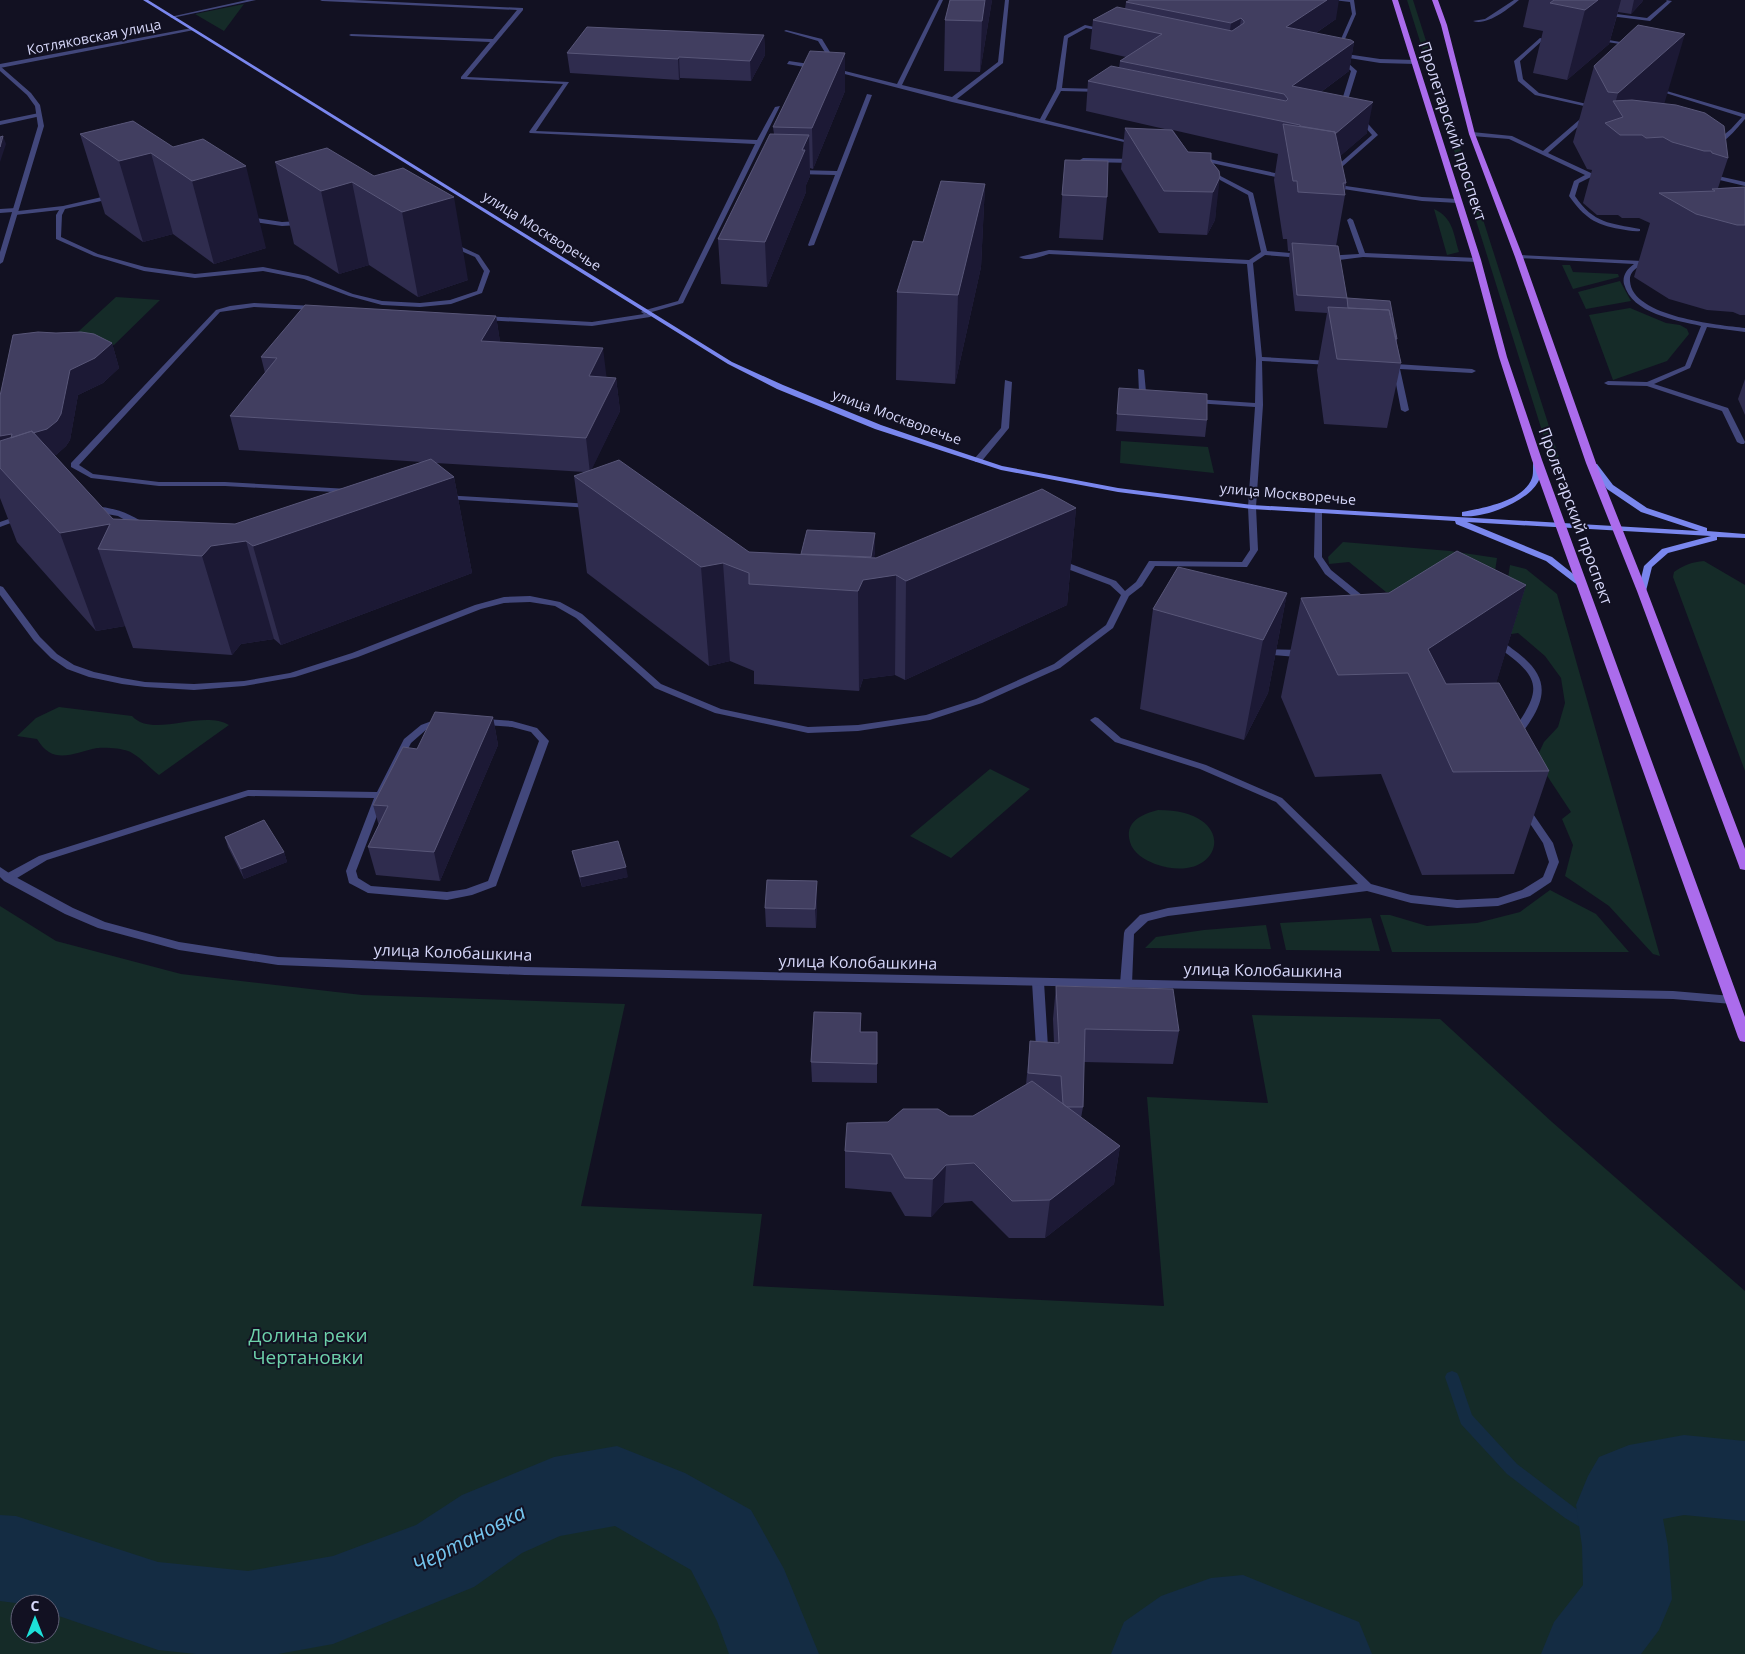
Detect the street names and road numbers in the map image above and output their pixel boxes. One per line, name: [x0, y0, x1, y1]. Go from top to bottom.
street label: Котляковская улица: [25, 14, 163, 59]
street label: Пролетарский проспект: [1414, 38, 1493, 224]
street label: улица Москворечье: [479, 186, 605, 275]
street label: улица Москворечье: [830, 384, 965, 449]
street label: Пролетарский проспект: [1534, 424, 1619, 608]
street label: улица Москворечье: [1219, 478, 1357, 509]
street label: улица Колобашкина: [373, 938, 533, 966]
street label: улица Колобашкина: [778, 950, 938, 974]
street label: улица Колобашкина: [1183, 958, 1343, 982]

